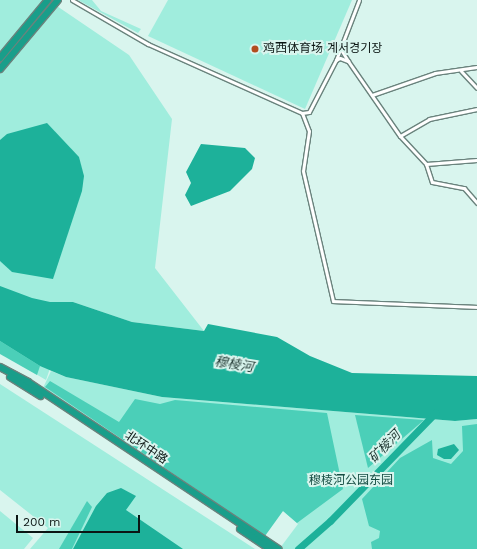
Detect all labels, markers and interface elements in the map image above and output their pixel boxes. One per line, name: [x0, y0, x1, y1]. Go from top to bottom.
place label: 鸡西体育场 계서경기장: [263, 42, 382, 56]
marker: 鸡西体育场 계서경기장: [250, 44, 260, 54]
water label: 穆棱河: [214, 354, 254, 376]
water label: 矿棱河: [366, 428, 404, 466]
street label: 北环中路: [122, 429, 170, 467]
park label: 穆棱河公园东园: [309, 474, 393, 488]
scale bar: [18, 507, 142, 533]
text: 200 m: [23, 515, 60, 529]

